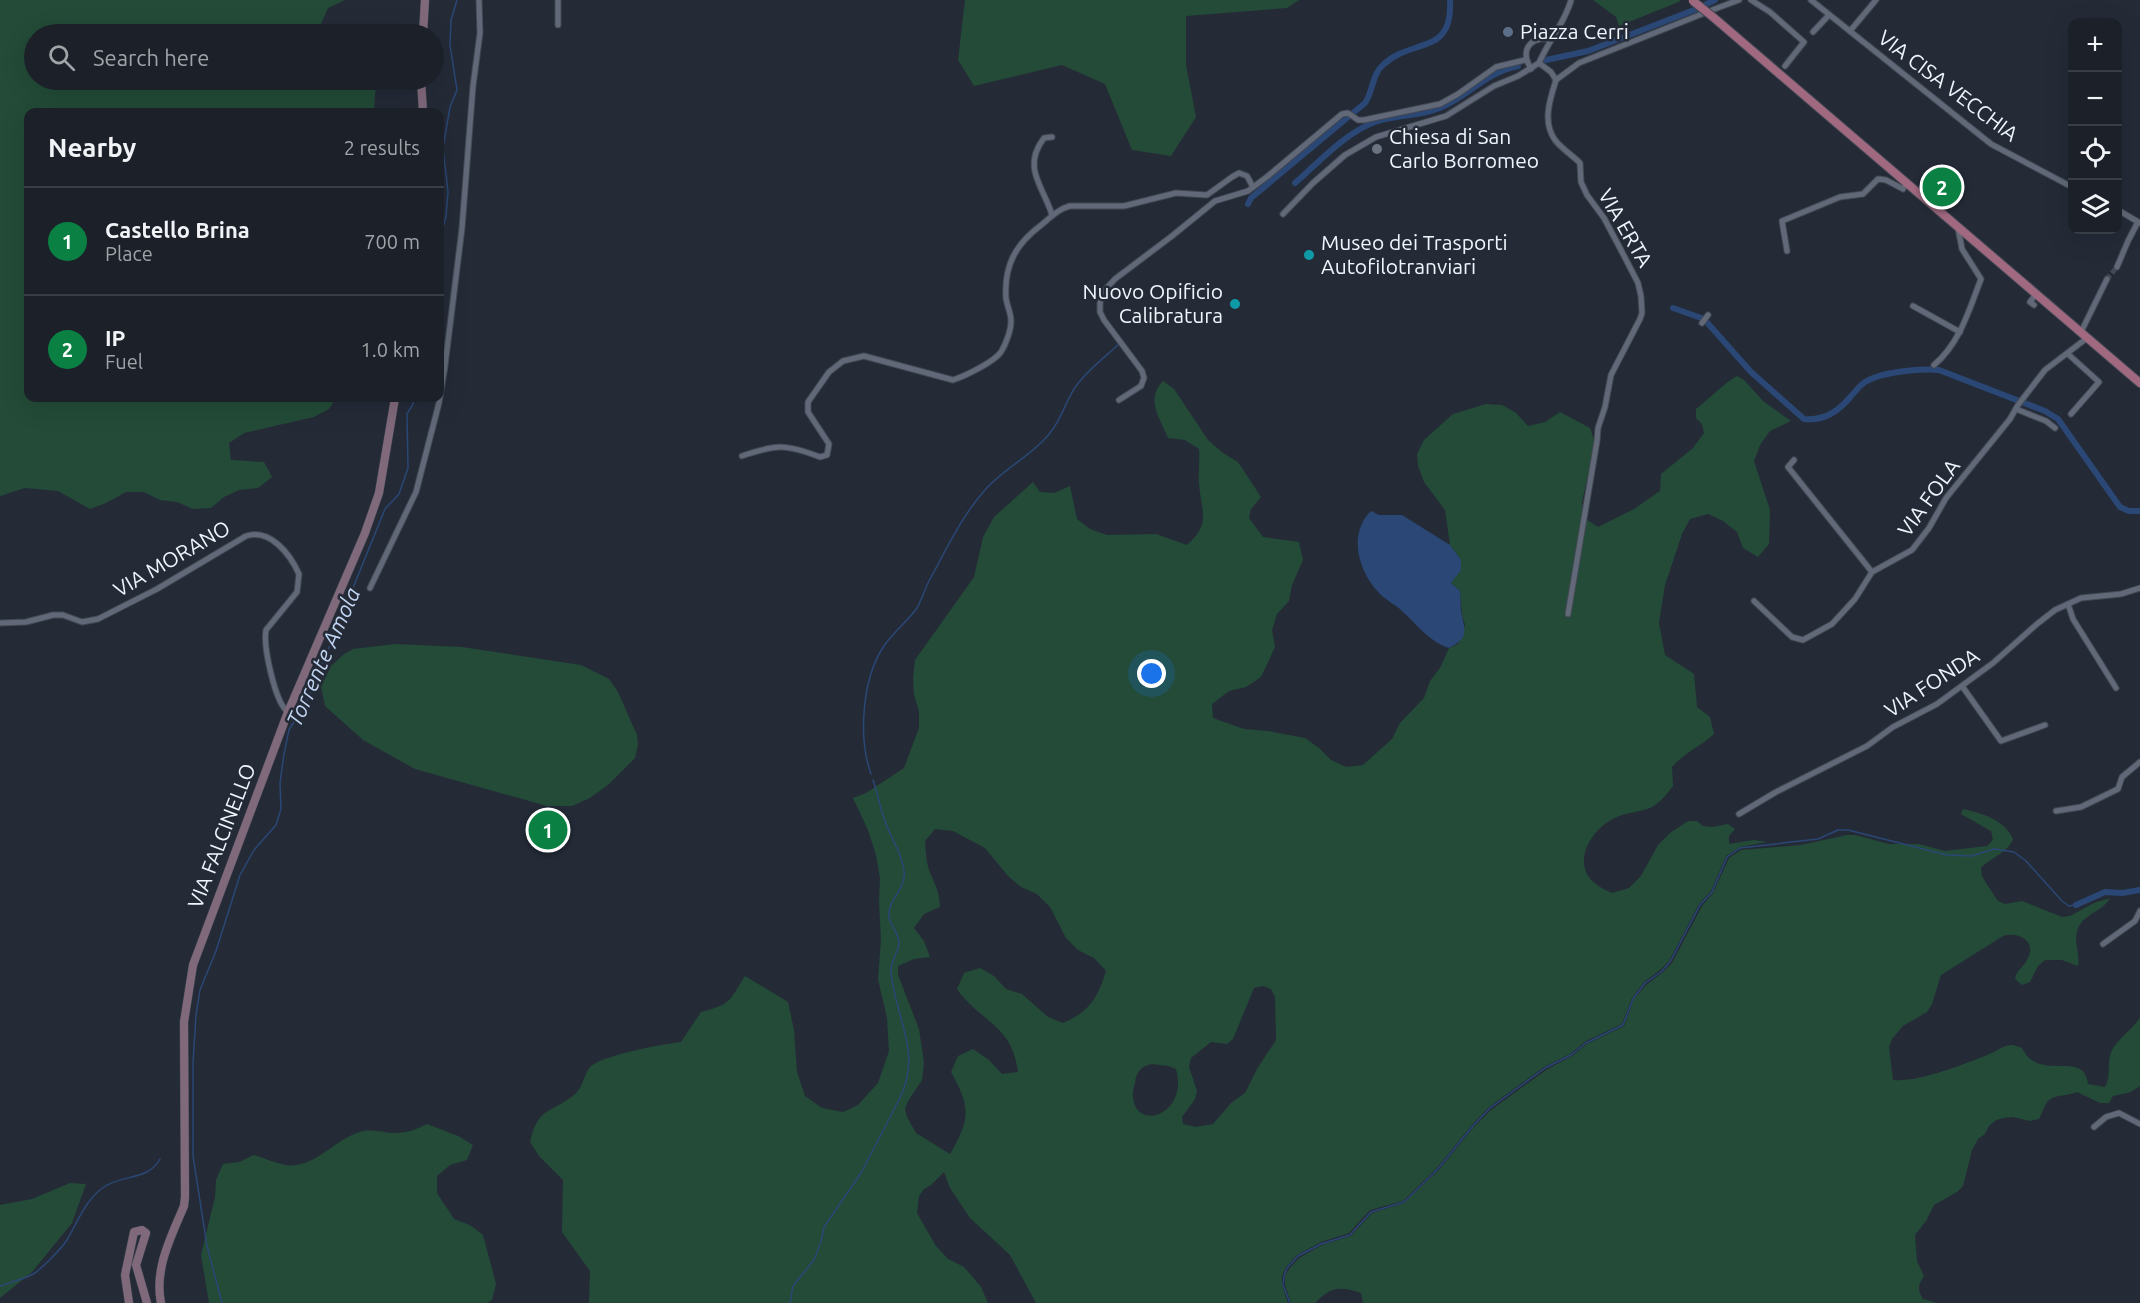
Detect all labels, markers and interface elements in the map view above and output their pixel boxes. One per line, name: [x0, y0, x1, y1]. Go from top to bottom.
map controls: [2068, 18, 2122, 234]
button: +: [2068, 18, 2122, 72]
place label: Piazza Cerri: [1520, 19, 1629, 43]
search box: [24, 24, 444, 90]
marker: Piazza Cerri: [1501, 25, 1515, 39]
street label: VIA CISA VECCHIA: [1874, 25, 2024, 146]
icon: search: [45, 41, 78, 74]
text: Search here: [93, 45, 209, 70]
button: −: [2068, 72, 2122, 126]
place label: Chiesa di San Carlo Borromeo: [1389, 124, 1539, 172]
button: locate: [2068, 126, 2122, 180]
text: Nearby: [48, 133, 136, 162]
text: 2 results: [344, 136, 420, 159]
marker: Chiesa di San Carlo Borromeo: [1370, 142, 1384, 156]
pin: 2: [1922, 164, 1962, 210]
button: layers: [2068, 180, 2122, 234]
street label: VIA ERTA: [1594, 184, 1658, 271]
text: Castello Brina: [105, 217, 250, 242]
text: 1: [62, 230, 73, 253]
text: 700 m: [364, 230, 420, 253]
place label: Museo dei Trasporti Autofilotranviari: [1321, 230, 1508, 278]
text: Place: [105, 242, 153, 265]
marker: Museo dei Trasporti Autofilotranviari: [1302, 248, 1316, 262]
place label: Nuovo Opificio Calibratura: [1083, 279, 1223, 327]
marker: Nuovo Opificio Calibratura: [1228, 297, 1242, 311]
text: IP: [105, 325, 126, 350]
text: 2: [62, 338, 73, 361]
text: 1.0 km: [361, 338, 420, 361]
text: Fuel: [105, 350, 143, 373]
street label: VIA FOLA: [1892, 454, 1964, 541]
street label: VIA MORANO: [109, 515, 234, 601]
water label: Torrente Amola: [281, 583, 364, 730]
street label: VIA FONDA: [1880, 643, 1983, 722]
your location: [1137, 659, 1166, 688]
street label: VIA FALCINELLO: [182, 760, 260, 911]
pin: 1: [528, 808, 568, 852]

